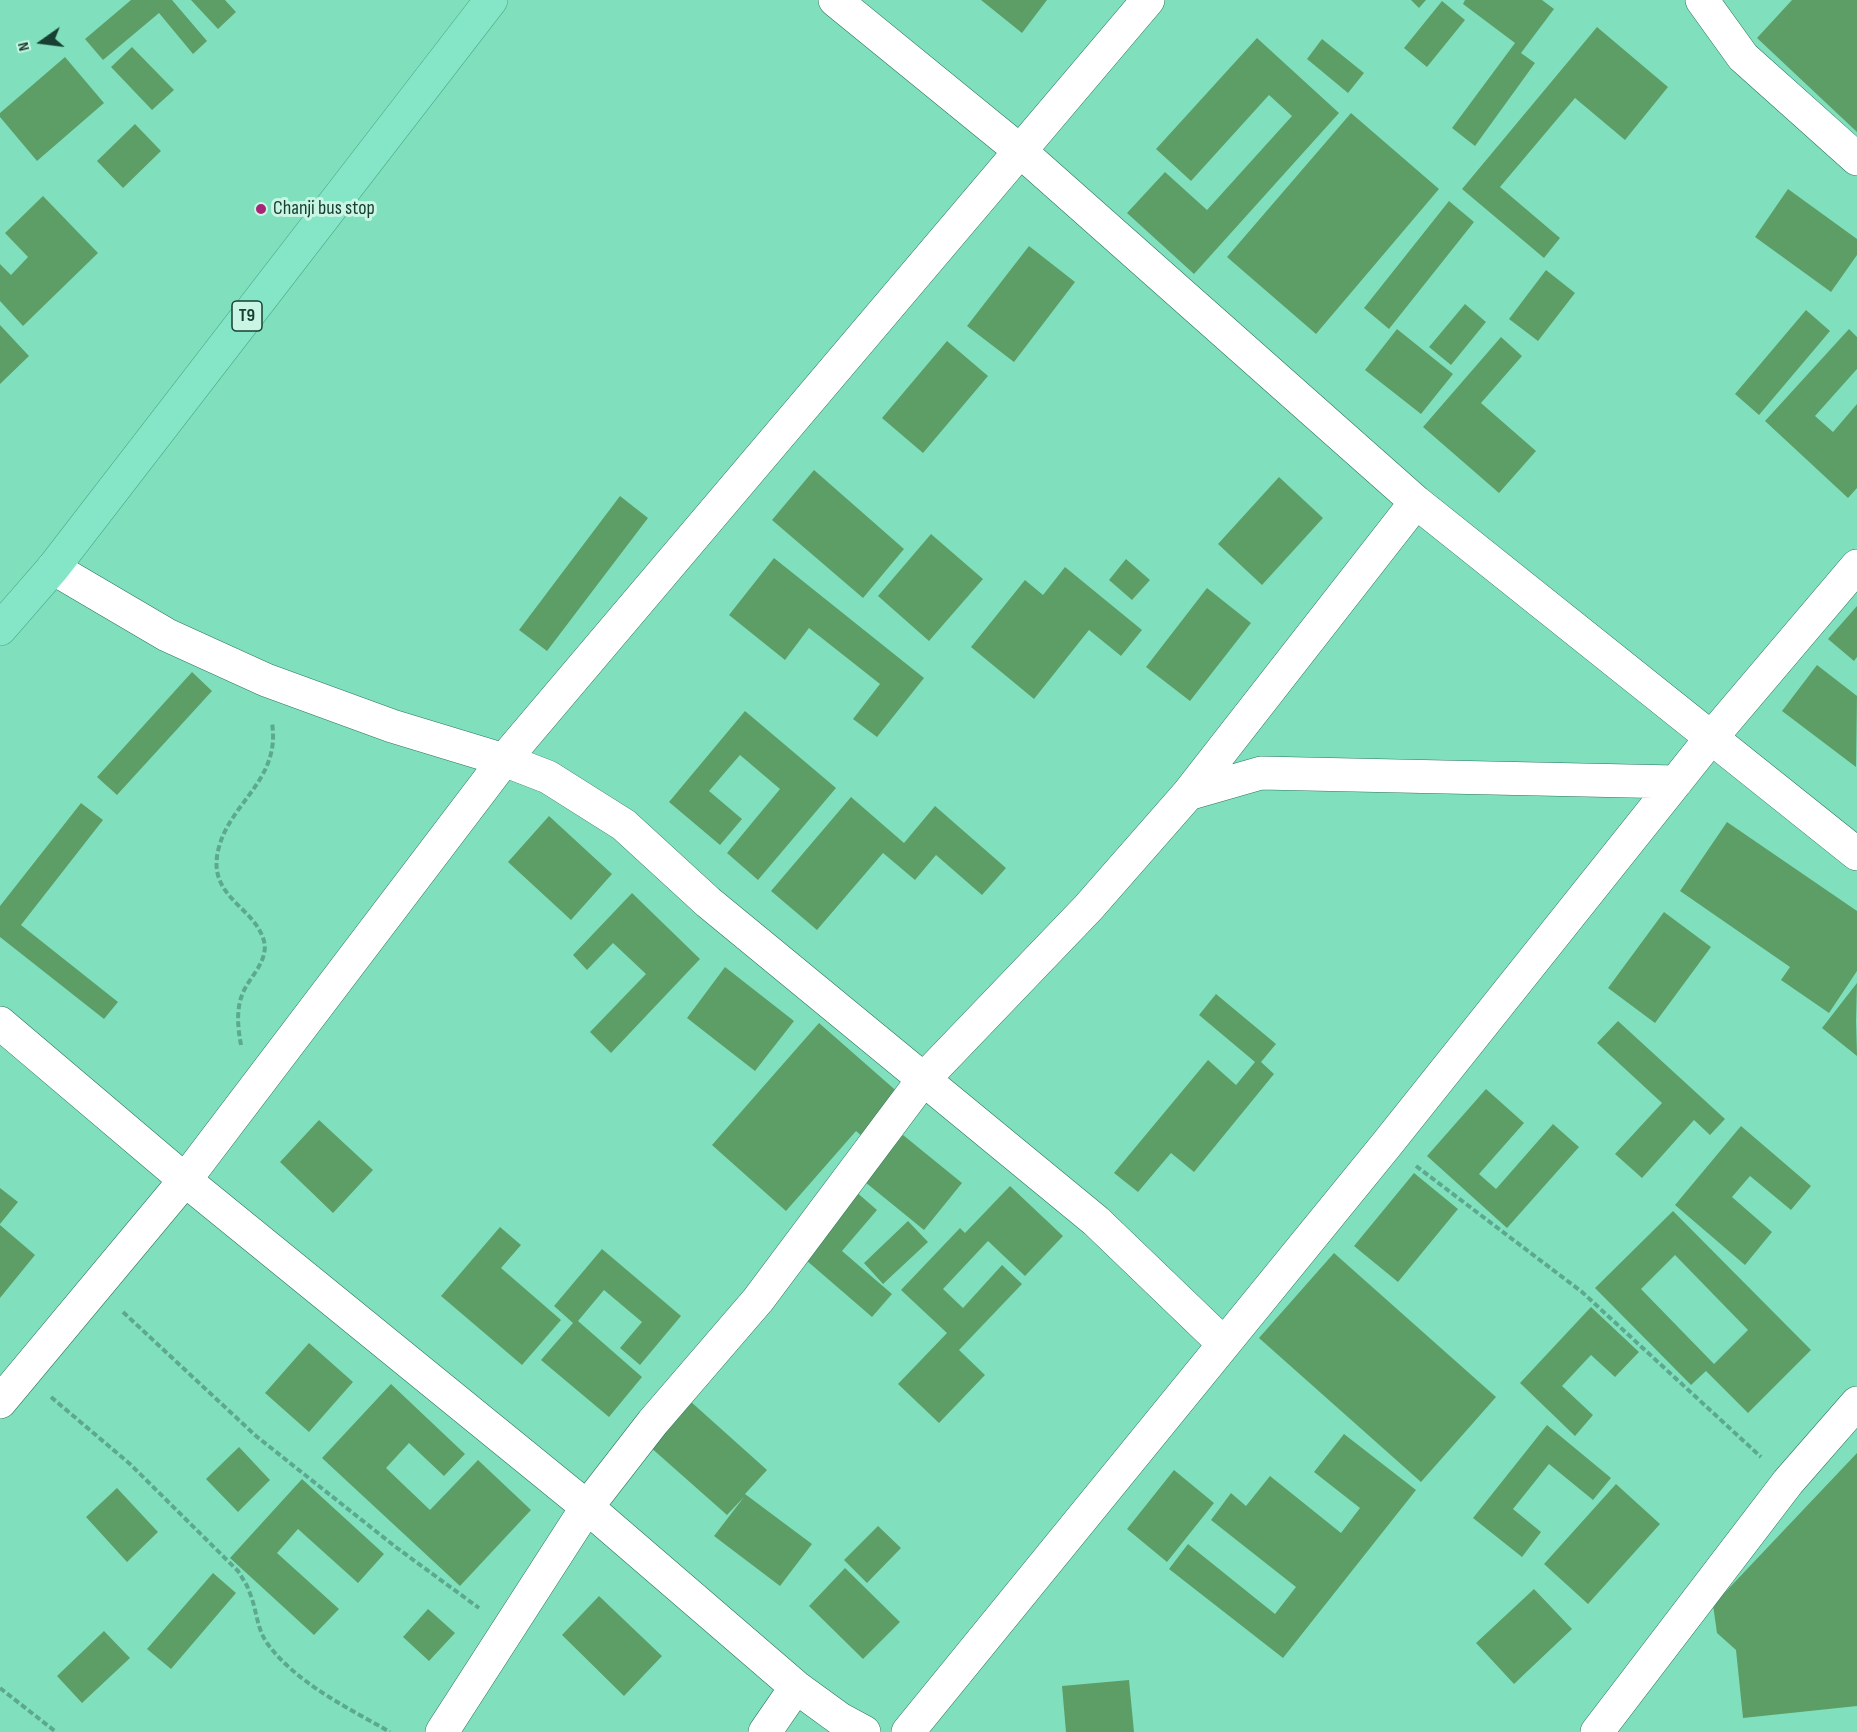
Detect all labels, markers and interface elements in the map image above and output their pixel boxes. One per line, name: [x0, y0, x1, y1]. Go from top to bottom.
north arrow: [12, 12, 72, 72]
text: N: [14, 40, 34, 53]
place label: Chanji bus stop: [273, 197, 375, 221]
marker: Chanji bus stop: [254, 202, 268, 216]
road number: T9: [232, 301, 262, 331]

